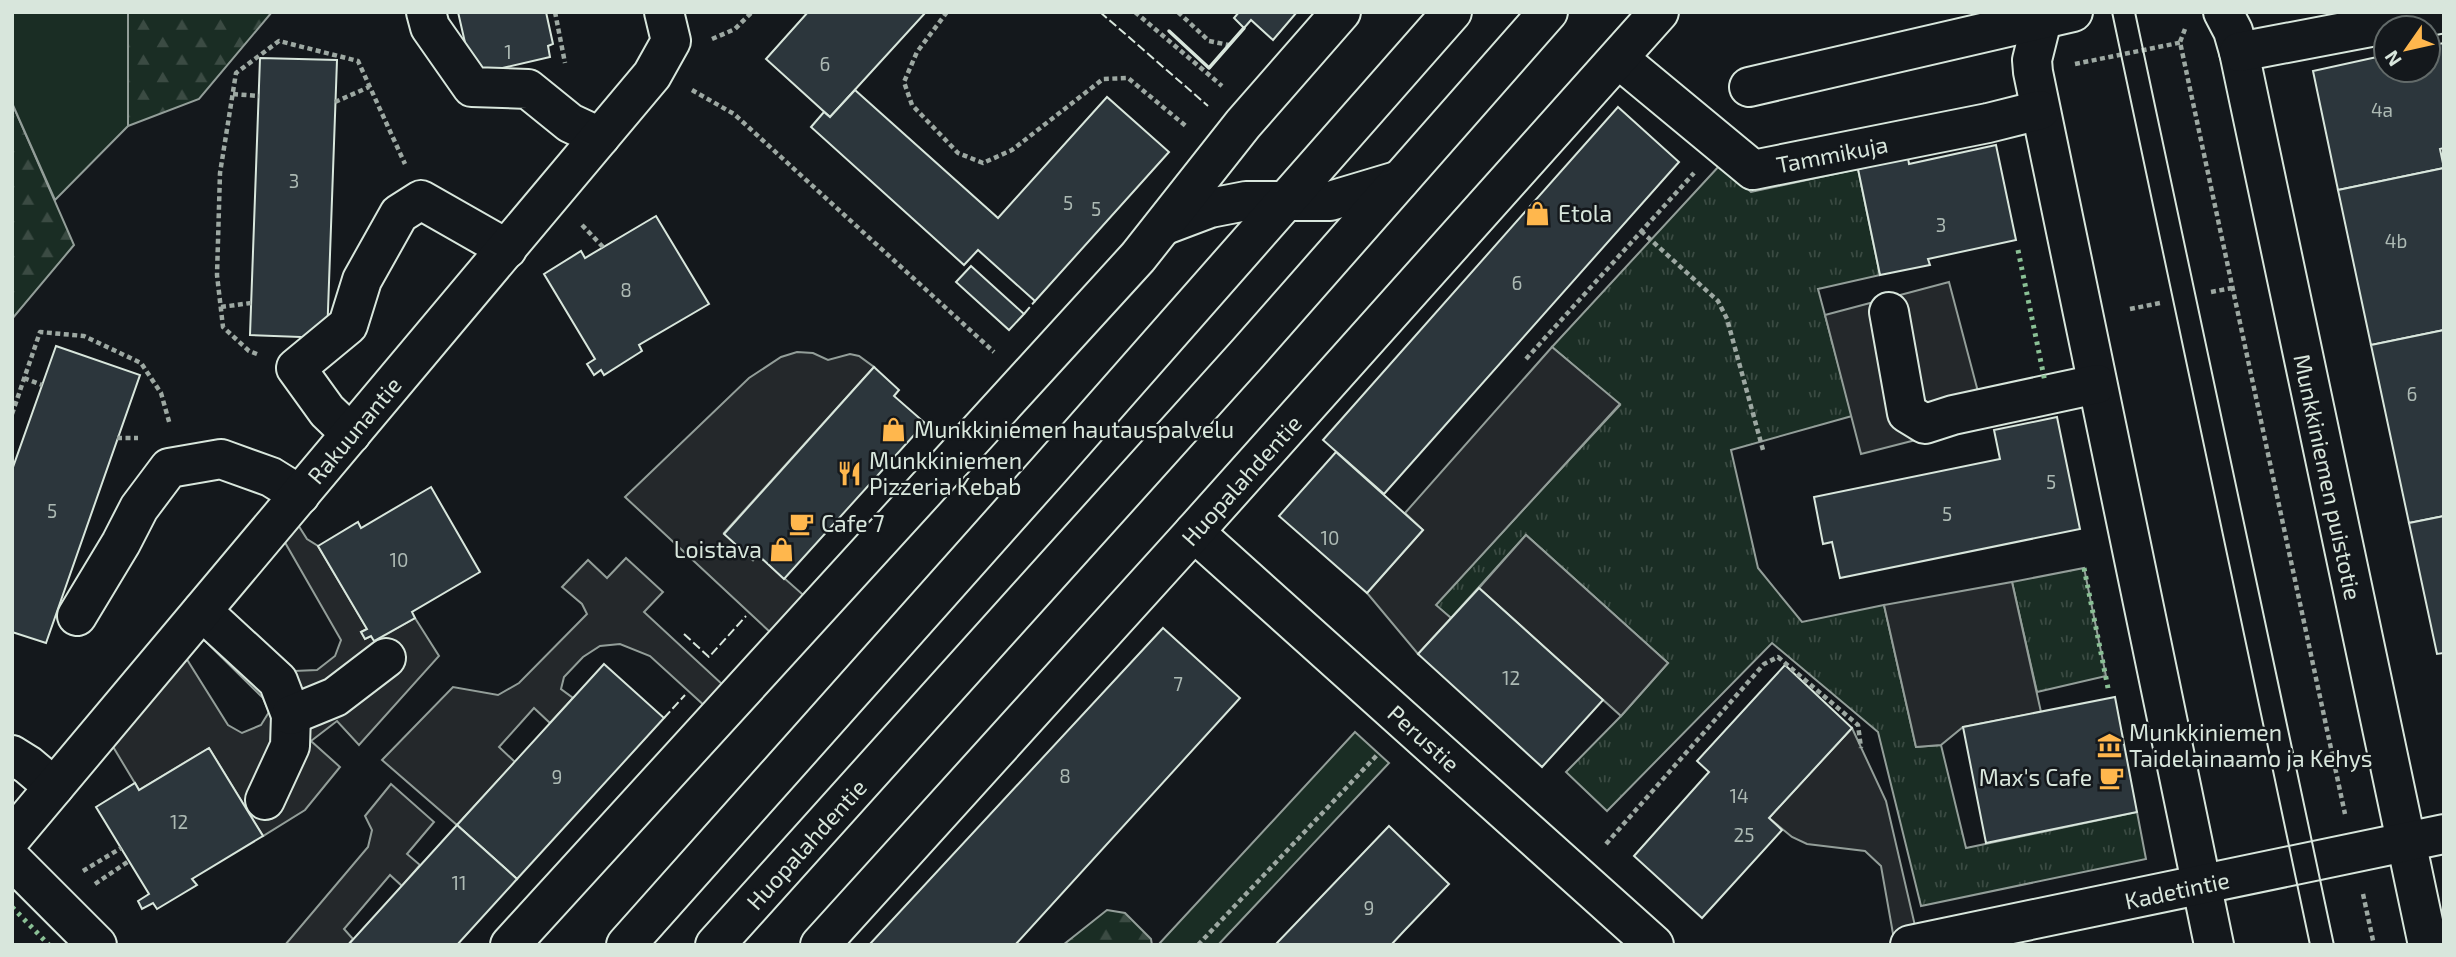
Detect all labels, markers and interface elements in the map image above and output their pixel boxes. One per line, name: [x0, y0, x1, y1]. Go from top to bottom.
north arrow: [2372, 14, 2442, 84]
house number: 1: [504, 40, 512, 63]
text: N: [2379, 47, 2406, 71]
house number: 6: [820, 52, 830, 75]
house number: 4a: [2371, 98, 2393, 121]
street label: Tammikuja: [1774, 129, 1890, 179]
house number: 3: [289, 169, 299, 192]
house number: 5: [1063, 191, 1073, 214]
house number: 5: [1091, 197, 1101, 220]
shop icon: Etola: [1524, 199, 1552, 227]
place label: Etola: [1558, 199, 1612, 227]
house number: 3: [1936, 213, 1946, 236]
house number: 4b: [2385, 229, 2407, 252]
house number: 6: [1512, 271, 1522, 294]
house number: 8: [620, 278, 632, 301]
street label: Munkkiniemen puistotie: [2288, 352, 2368, 602]
street label: Rakuunantie: [301, 371, 407, 489]
house number: 6: [2407, 382, 2417, 405]
street label: Huopalahdentie: [1175, 409, 1307, 551]
shop icon: Munkkiniemen hautauspalvelu: [880, 415, 908, 443]
place label: Munkkiniemen hautauspalvelu: [914, 415, 1234, 443]
place label: Munkkiniemen Pizzeria Kebab: [869, 446, 1022, 500]
restaurant icon: Munkkiniemen Pizzeria Kebab: [835, 459, 863, 487]
house number: 5: [2046, 470, 2056, 493]
house number: 5: [47, 499, 57, 522]
house number: 5: [1942, 502, 1952, 525]
cafe icon: Cafe 7: [787, 509, 815, 537]
place label: Cafe 7: [821, 509, 885, 537]
house number: 10: [1320, 526, 1340, 549]
place label: Loistava: [674, 535, 762, 563]
shop icon: Loistava: [768, 535, 796, 563]
house number: 10: [389, 548, 409, 571]
house number: 12: [1502, 666, 1520, 689]
house number: 7: [1173, 672, 1183, 695]
street label: Perustie: [1382, 699, 1466, 777]
place label: Munkkiniemen Taidelainaamo ja Kehys: [2129, 718, 2373, 772]
museum icon: Munkkiniemen Taidelainaamo ja Kehys: [2095, 731, 2123, 759]
place label: Max's Cafe: [1979, 763, 2092, 791]
cafe icon: Max's Cafe: [2098, 763, 2126, 791]
house number: 8: [1059, 764, 1071, 787]
house number: 9: [552, 765, 562, 788]
street label: Huopalahdentie: [740, 773, 872, 915]
house number: 14: [1729, 784, 1749, 807]
house number: 12: [170, 810, 188, 833]
house number: 25: [1734, 823, 1754, 846]
street label: Kadetintie: [2122, 865, 2232, 915]
house number: 11: [451, 871, 467, 894]
house number: 9: [1364, 896, 1374, 919]

